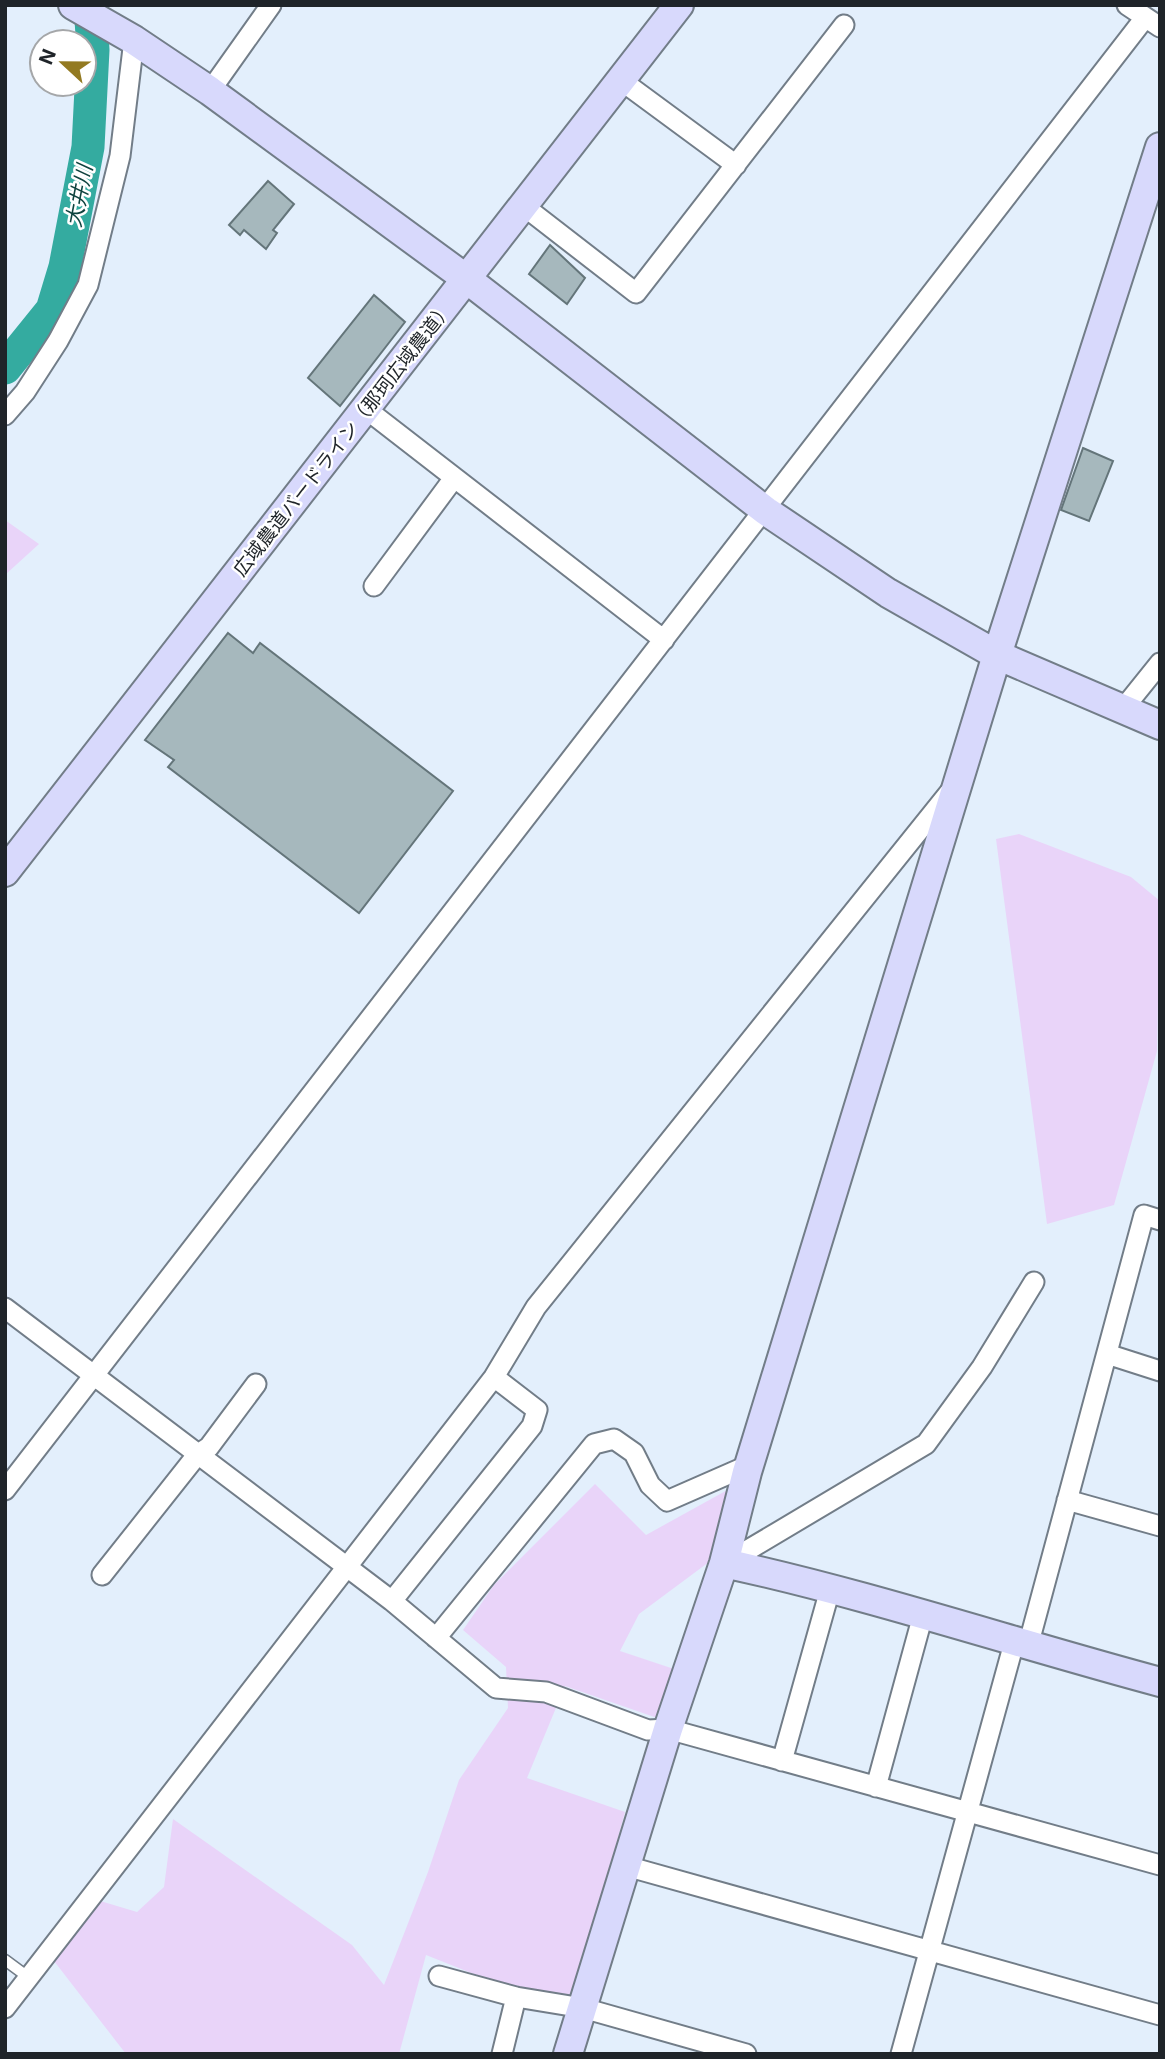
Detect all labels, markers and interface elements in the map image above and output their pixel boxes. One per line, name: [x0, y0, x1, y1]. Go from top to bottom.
north arrow: [28, 28, 98, 98]
text: N: [34, 46, 61, 68]
water label: 大井川: [61, 161, 98, 229]
street label: 広域農道バードライン（那珂広域農道）: [229, 297, 457, 581]

